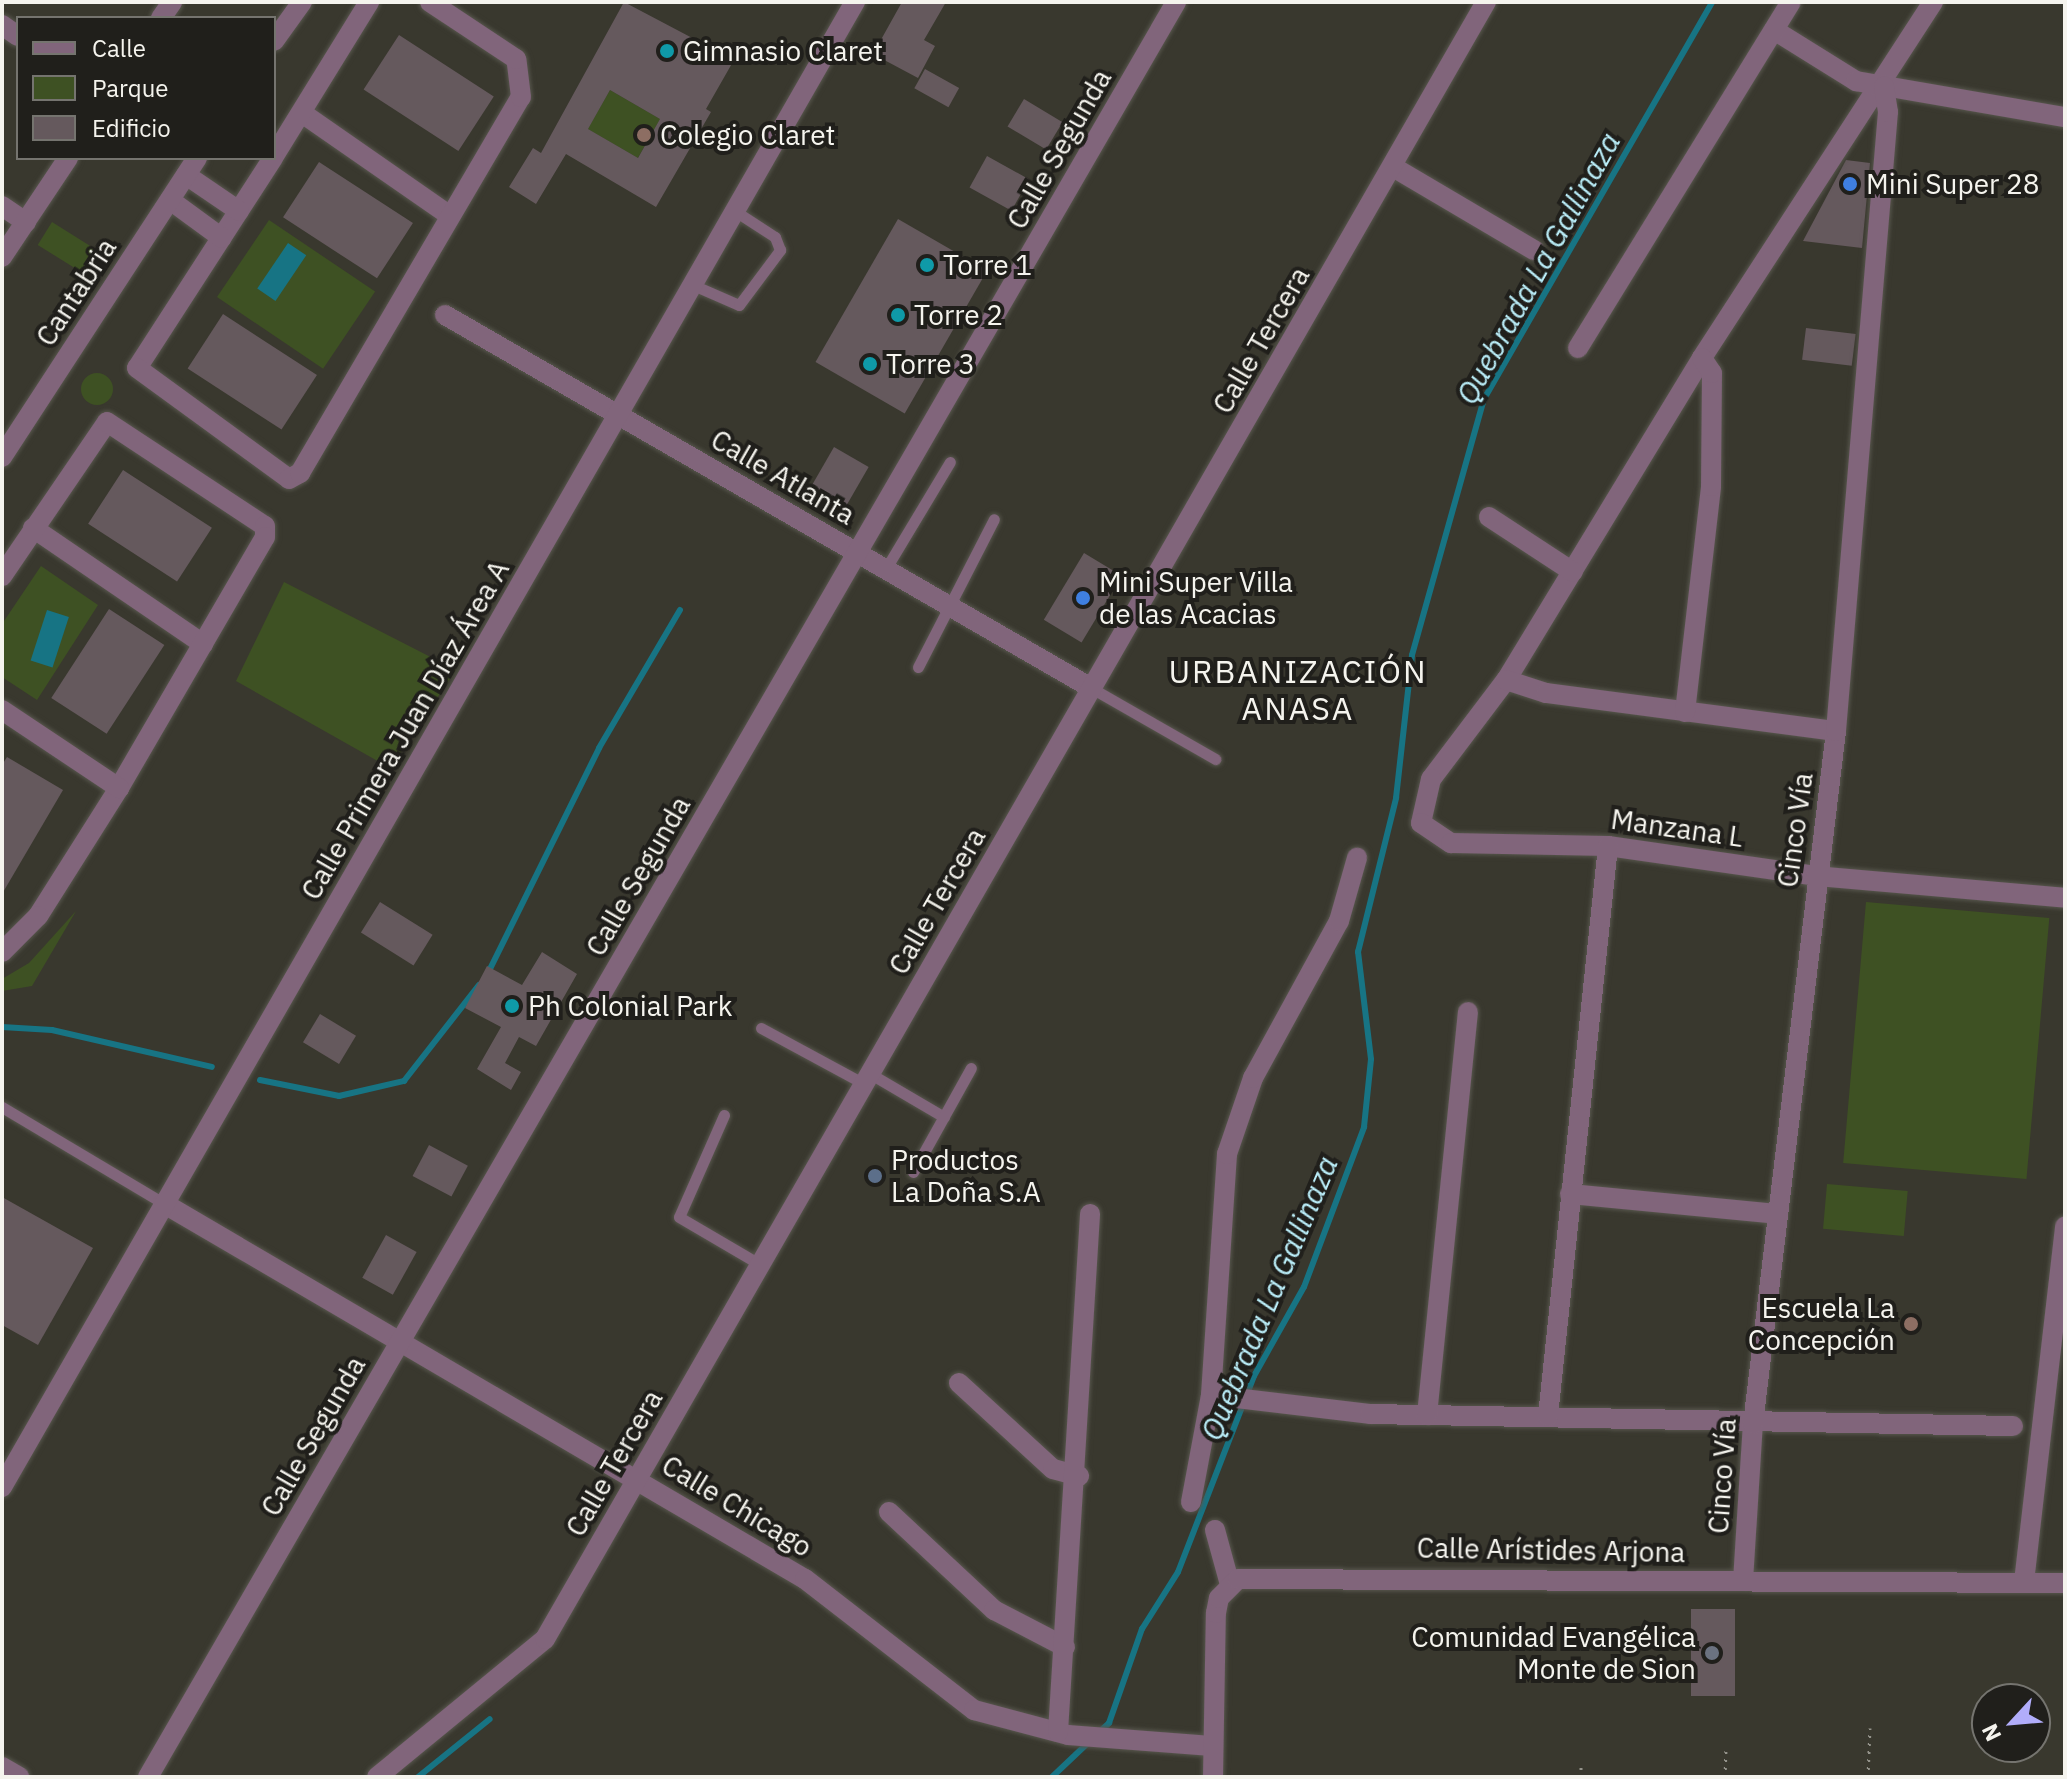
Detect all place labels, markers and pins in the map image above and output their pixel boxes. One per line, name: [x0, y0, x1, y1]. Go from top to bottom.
place label: Gimnasio Claret: [683, 34, 883, 68]
marker: Gimnasio Claret: [658, 42, 676, 60]
place label: Colegio Claret: [660, 118, 835, 152]
marker: Colegio Claret: [635, 126, 653, 144]
place label: Mini Super 28: [1866, 167, 2040, 201]
marker: Mini Super 28: [1841, 175, 1859, 193]
place label: Torre 1: [943, 248, 1032, 282]
marker: Torre 1: [918, 256, 936, 274]
place label: Torre 2: [914, 298, 1003, 332]
marker: Torre 2: [889, 306, 907, 324]
place label: Torre 3: [886, 347, 975, 381]
marker: Torre 3: [861, 355, 879, 373]
place label: Mini Super Villa de las Acacias: [1099, 565, 1293, 631]
marker: Mini Super Villa de las Acacias: [1074, 589, 1092, 607]
place label: Ph Colonial Park: [528, 989, 733, 1023]
marker: Ph Colonial Park: [503, 997, 521, 1015]
place label: Productos La Doña S.A: [891, 1143, 1041, 1209]
marker: Productos La Doña S.A: [866, 1167, 884, 1185]
place label: Escuela La Concepción: [1748, 1291, 1895, 1357]
marker: Escuela La Concepción: [1902, 1315, 1920, 1333]
place label: Comunidad Evangélica Monte de Sion: [1411, 1620, 1696, 1686]
marker: Comunidad Evangélica Monte de Sion: [1703, 1644, 1721, 1662]

